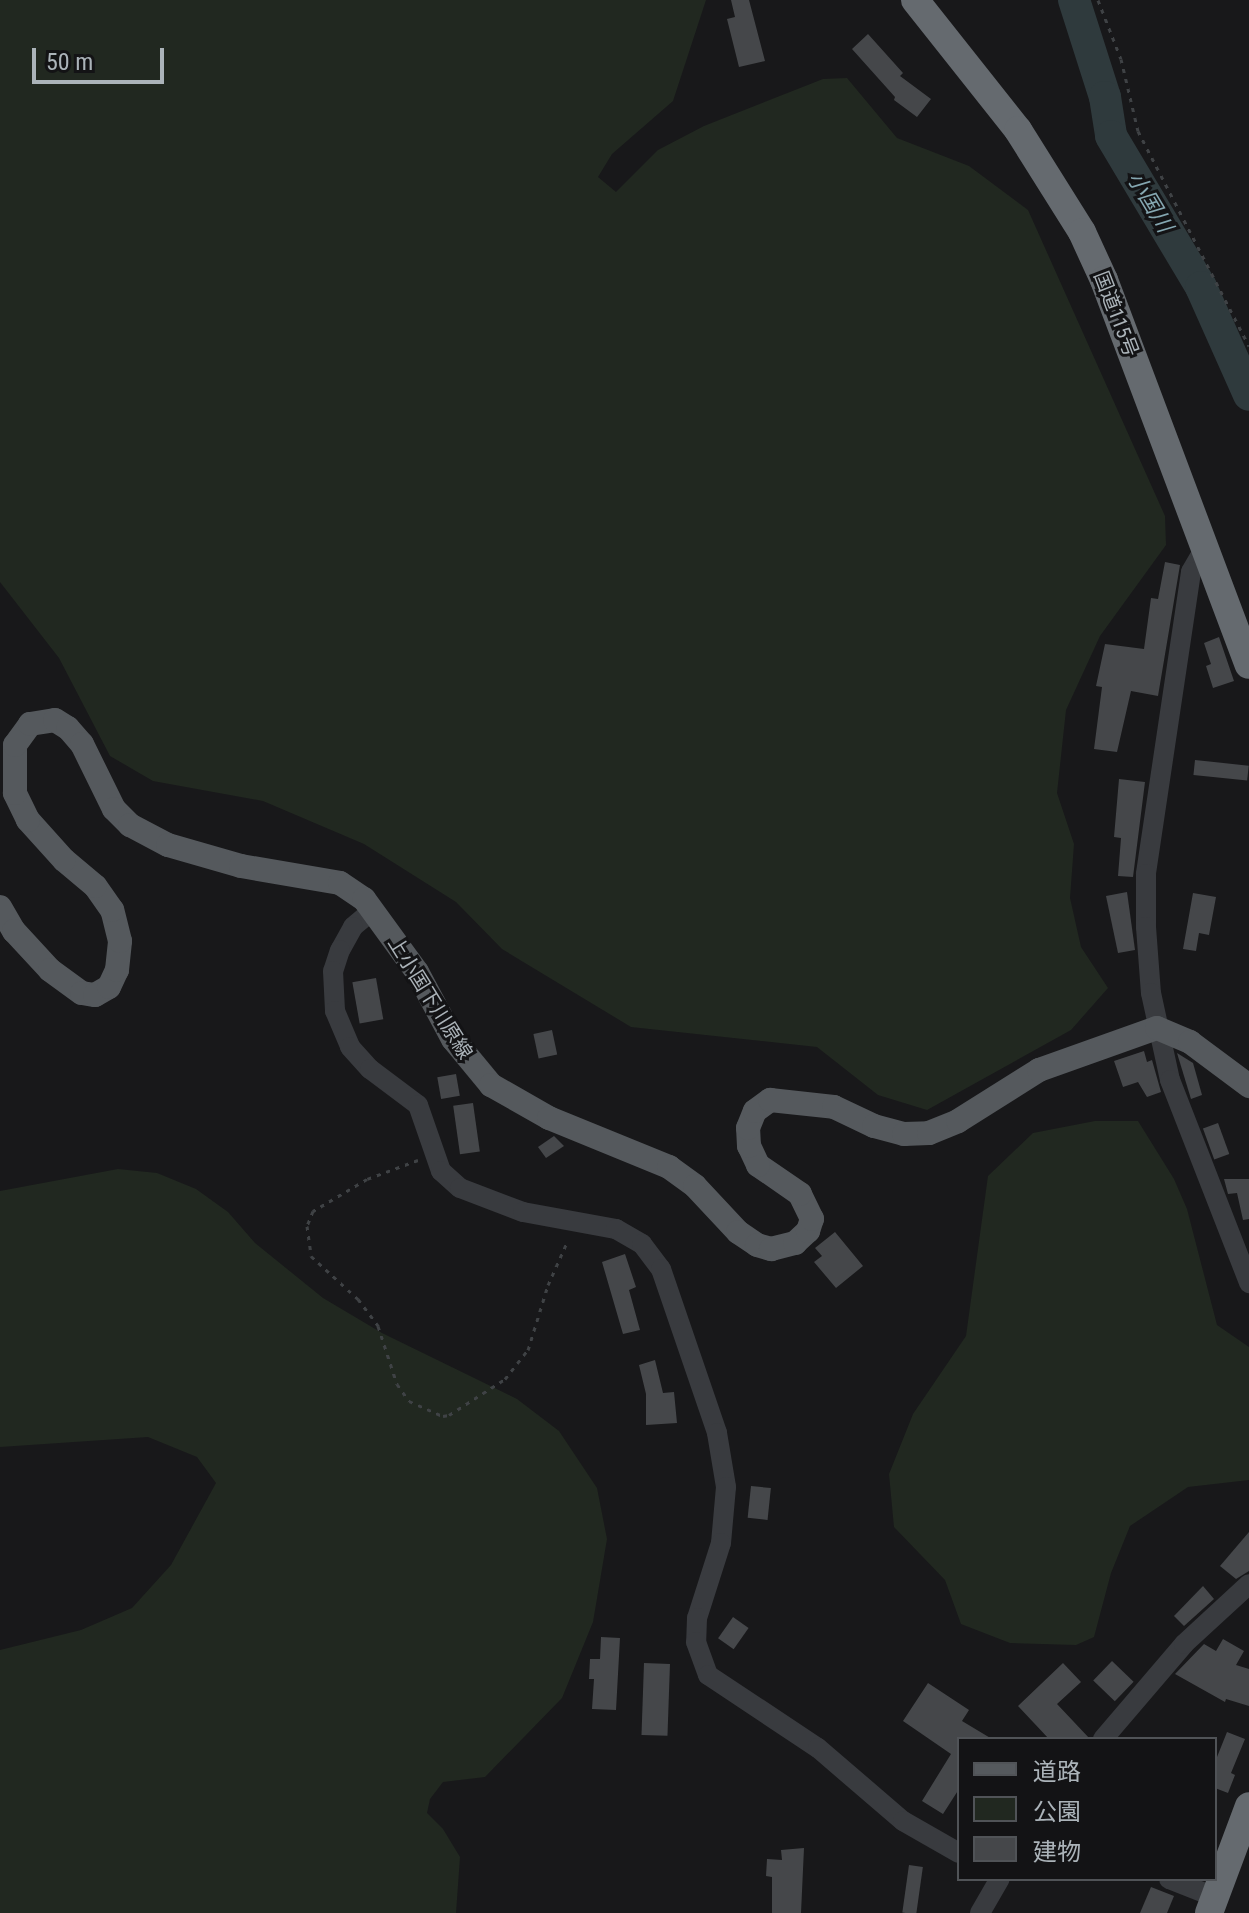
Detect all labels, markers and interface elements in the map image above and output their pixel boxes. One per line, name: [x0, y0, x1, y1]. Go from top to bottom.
scale bar: [36, 32, 168, 82]
text: 50 m: [46, 48, 93, 76]
water label: 小国川: [1122, 167, 1178, 237]
street label: 国道115号: [1089, 268, 1143, 360]
street label: 上小国下川原線: [383, 932, 477, 1064]
legend: [957, 1737, 1217, 1881]
text: 道路: [1033, 1758, 1081, 1786]
text: 公園: [1033, 1798, 1081, 1826]
text: 建物: [1033, 1838, 1081, 1866]

